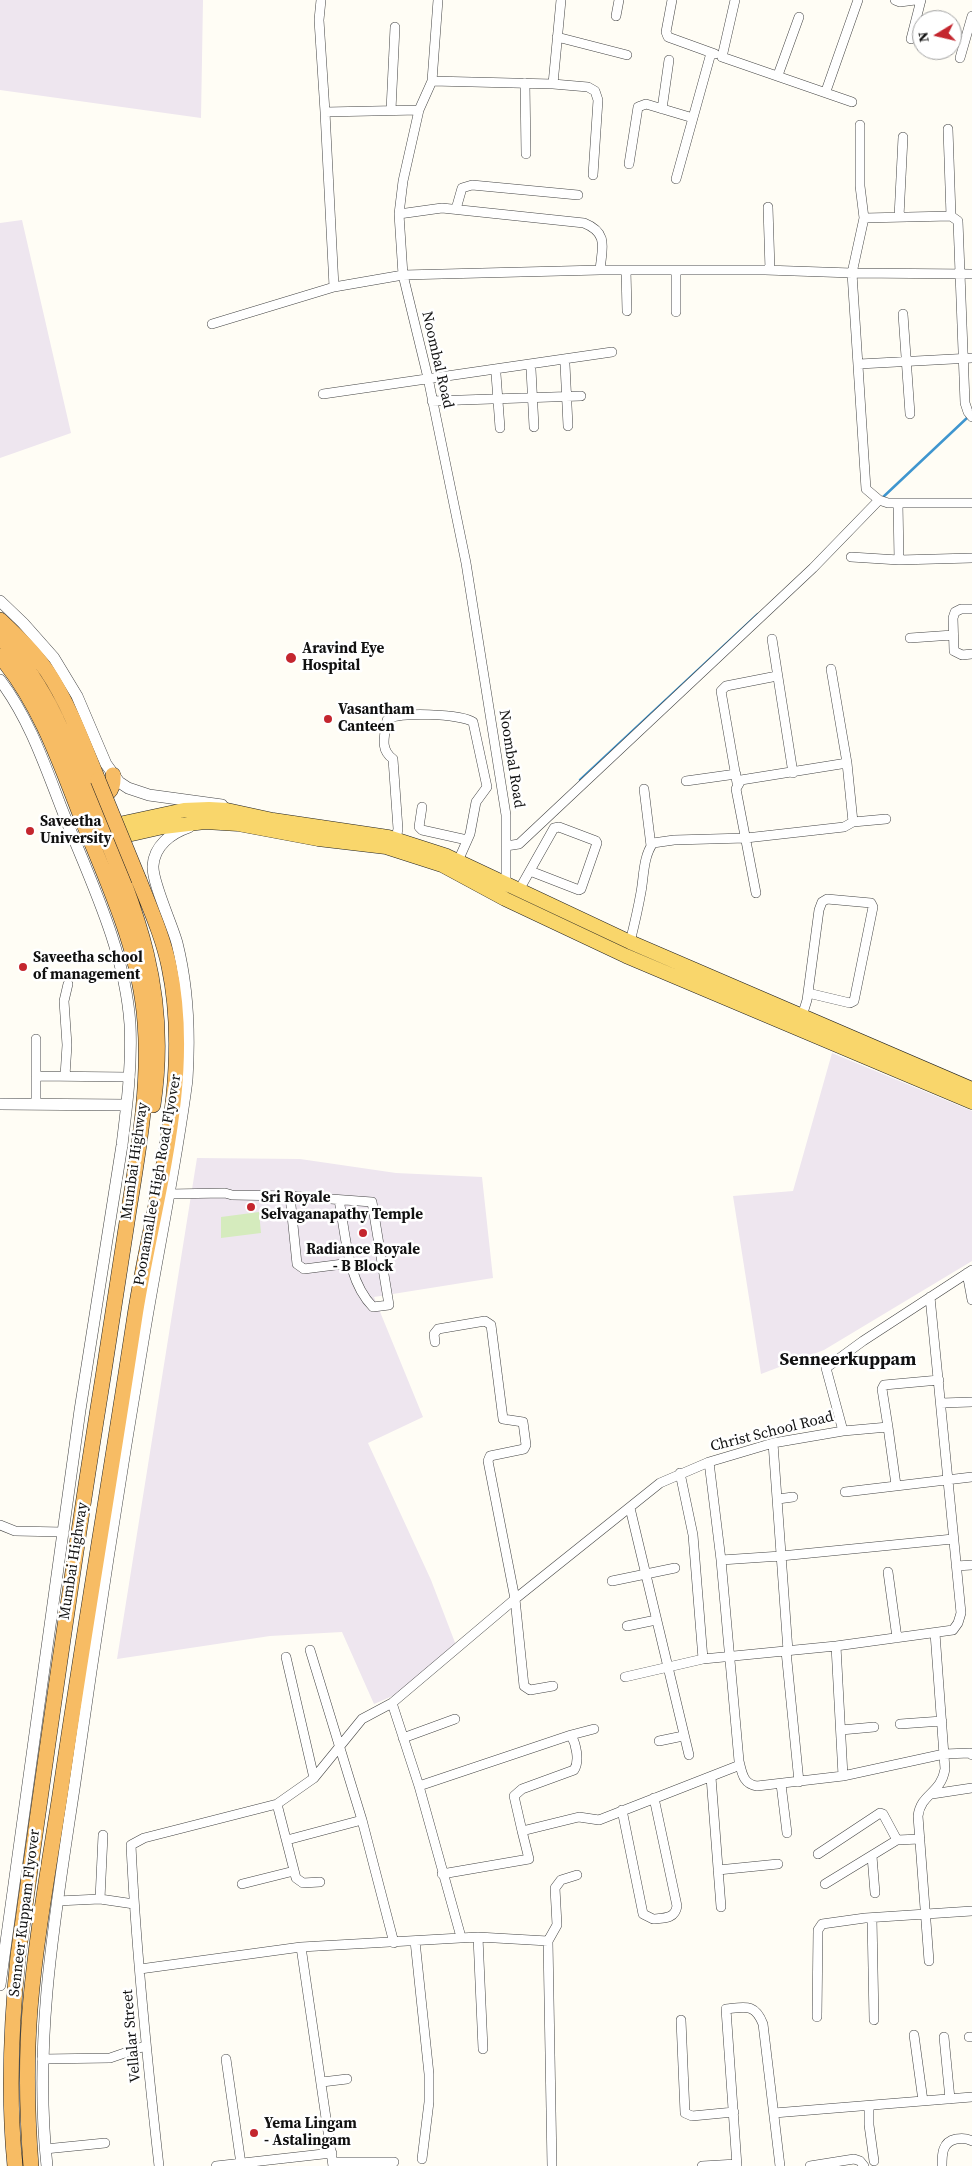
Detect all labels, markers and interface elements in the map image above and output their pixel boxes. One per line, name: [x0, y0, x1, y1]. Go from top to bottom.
north arrow: [912, 10, 962, 60]
text: N: [912, 31, 934, 44]
street label: Noombal Road: [417, 310, 457, 410]
place label: Aravind Eye Hospital: [302, 640, 384, 675]
marker: Aravind Eye Hospital: [284, 651, 298, 665]
place label: Vasantham Canteen: [338, 701, 415, 736]
street label: Noombal Road: [494, 709, 528, 809]
marker: Vasantham Canteen: [322, 713, 334, 725]
place label: Saveetha University: [40, 813, 111, 848]
marker: Saveetha University: [24, 825, 36, 837]
place label: Saveetha school of management: [33, 949, 143, 984]
marker: Saveetha school of management: [17, 961, 29, 973]
street label: Poonamallee High Road Flyover: [131, 1073, 185, 1287]
street label: Mumbai Highway: [118, 1101, 152, 1221]
place label: Sri Royale Selvaganapathy Temple: [261, 1189, 423, 1224]
marker: Sri Royale Selvaganapathy Temple: [245, 1201, 257, 1213]
marker: Radiance Royale - B Block: [357, 1227, 369, 1239]
place label: Radiance Royale - B Block: [306, 1241, 420, 1276]
district label: Senneerkuppam: [780, 1349, 916, 1371]
street label: Christ School Road: [709, 1408, 835, 1456]
street label: Mumbai Highway: [56, 1501, 92, 1621]
street label: Senneer Kuppam Flyover: [6, 1828, 44, 1998]
street label: Vellalar Street: [119, 1989, 145, 2083]
place label: Yema Lingam - Astalingam: [264, 2115, 357, 2150]
marker: Yema Lingam - Astalingam: [248, 2127, 260, 2139]

